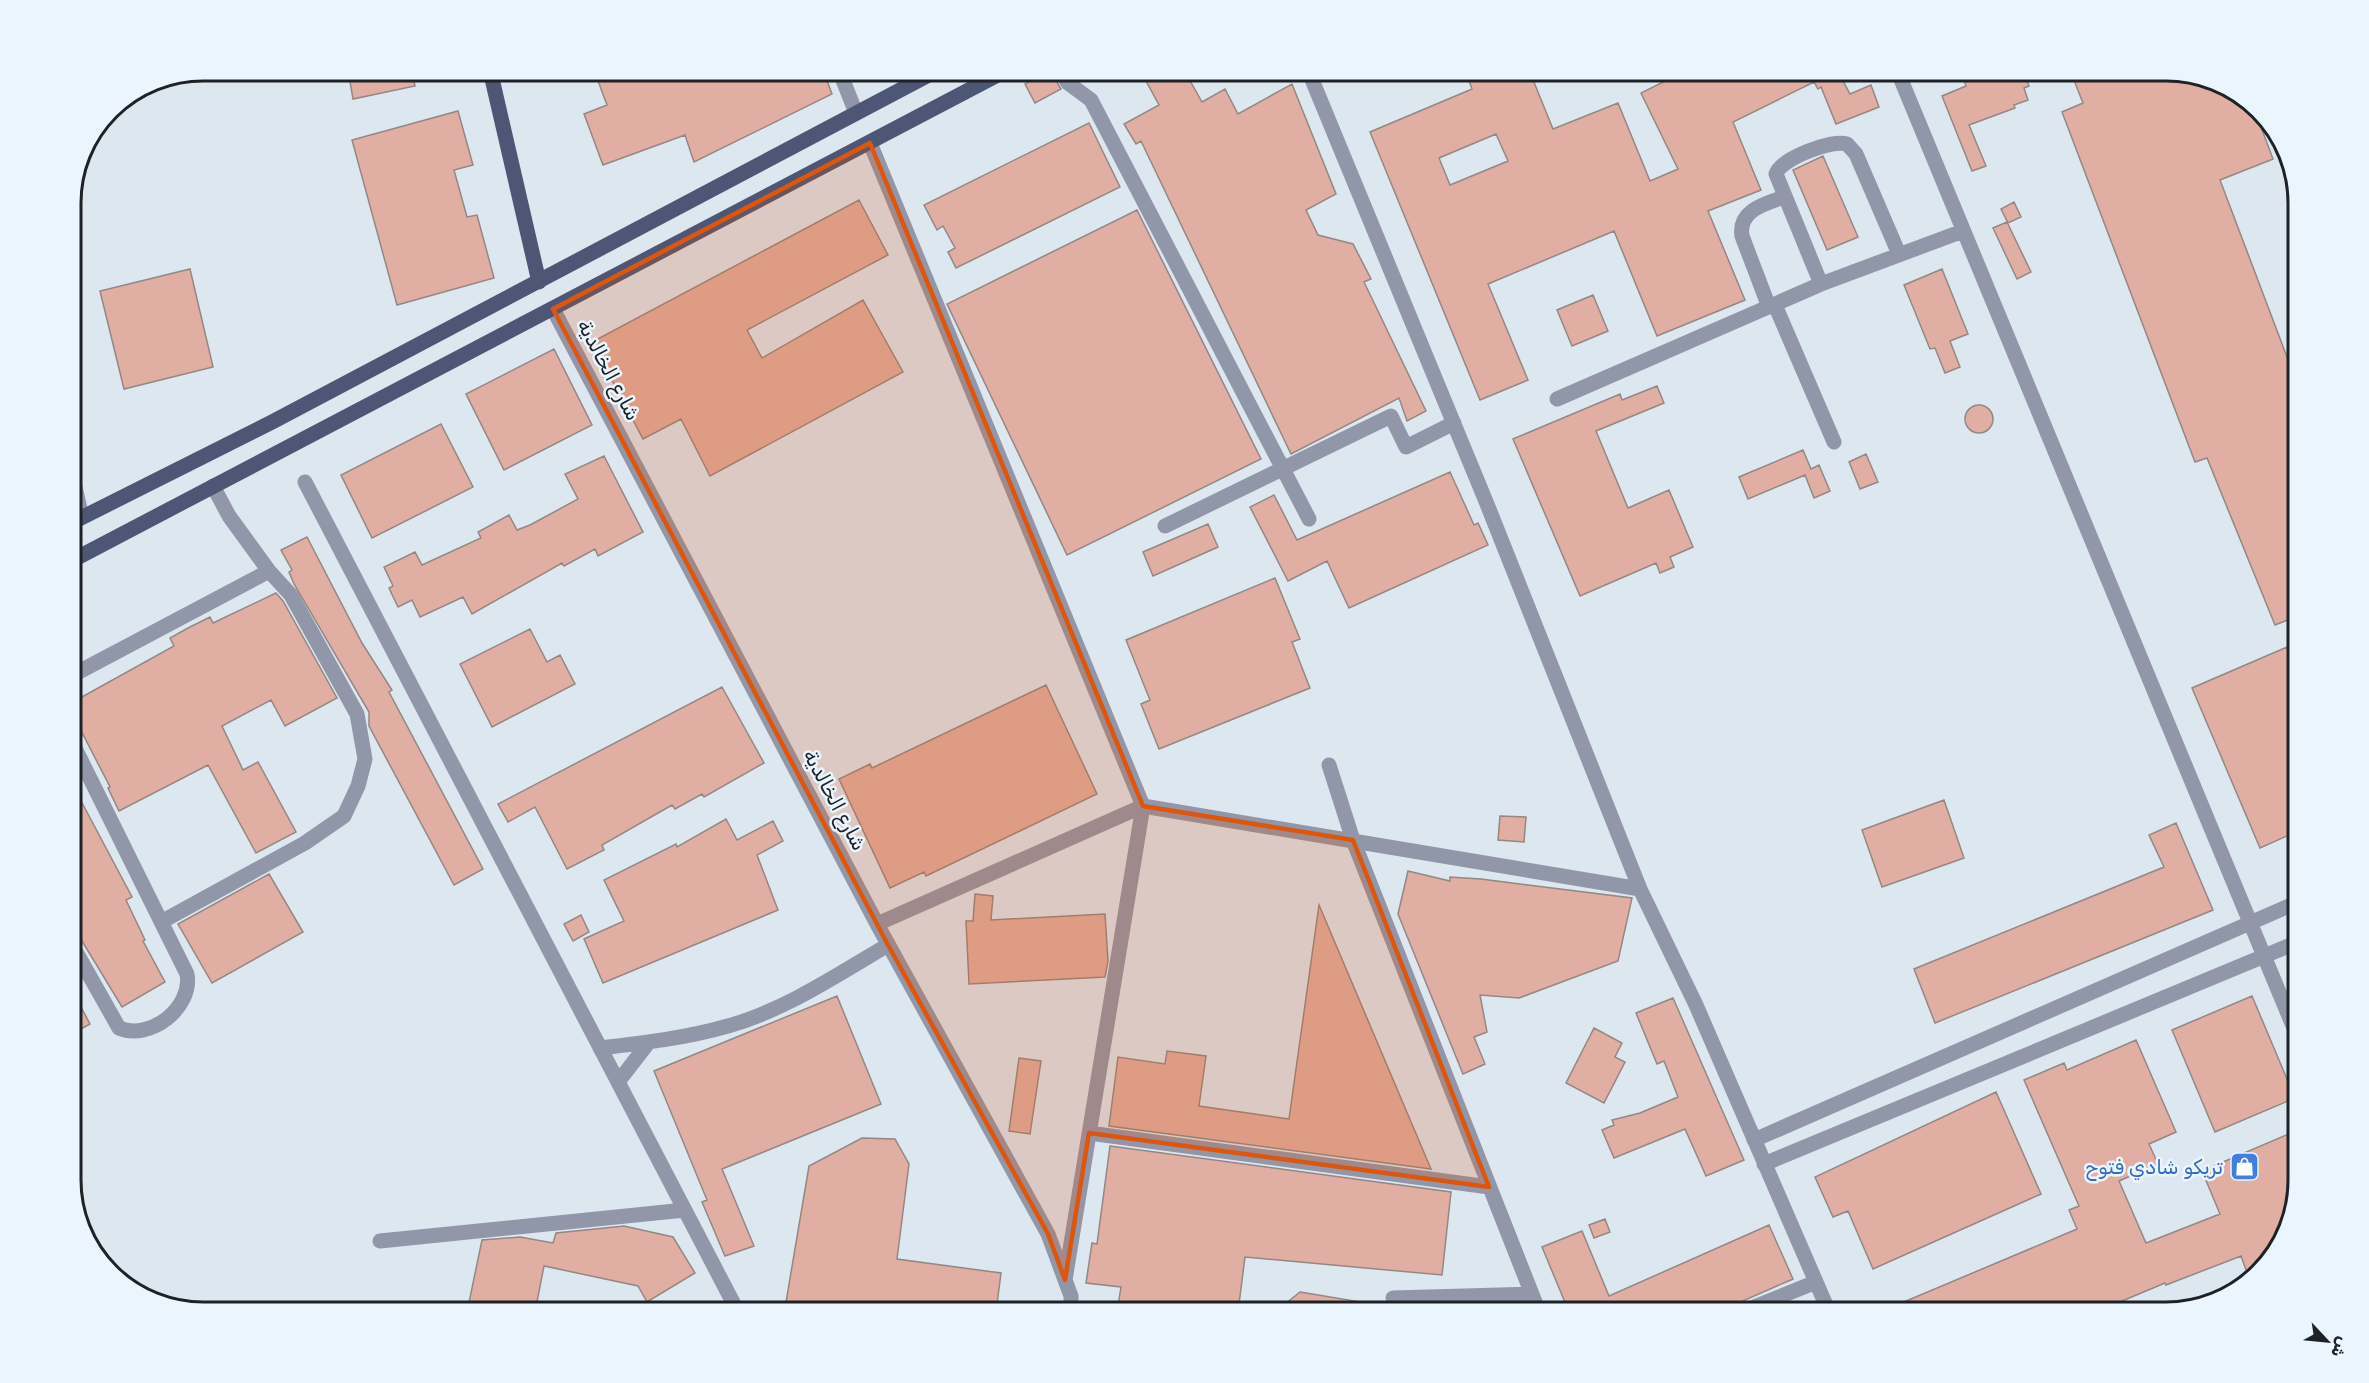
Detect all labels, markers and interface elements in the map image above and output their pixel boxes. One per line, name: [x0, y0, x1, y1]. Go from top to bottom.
street label: شارع الخالدية: [571, 315, 646, 425]
street label: شارع الخالدية: [797, 745, 872, 855]
shop icon: تريكو شادي فتوح: [2228, 1151, 2260, 1183]
place label: تريكو شادي فتوح: [2085, 1155, 2223, 1181]
north arrow: [2297, 1311, 2357, 1371]
text: ش: [2327, 1334, 2353, 1361]

